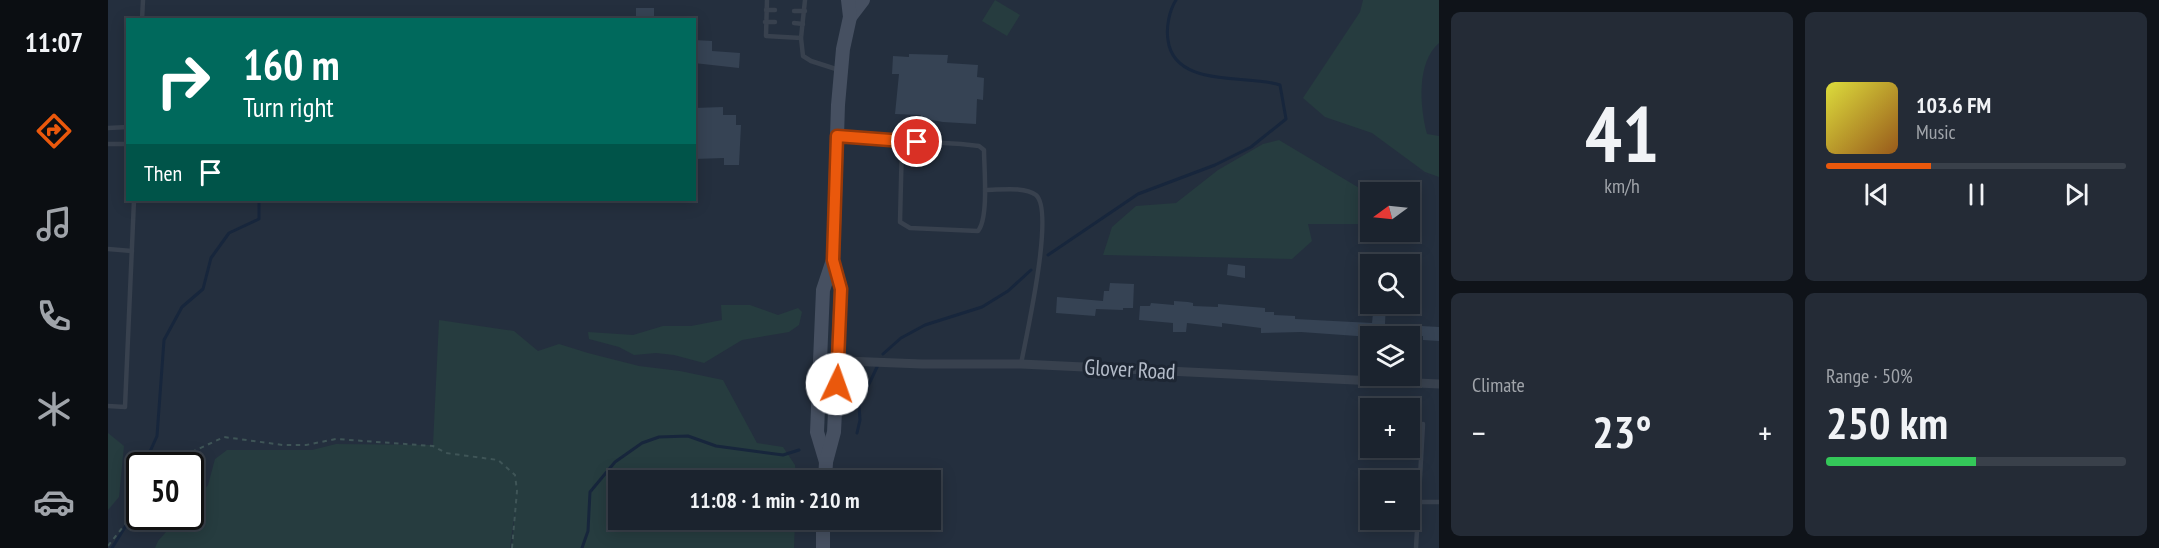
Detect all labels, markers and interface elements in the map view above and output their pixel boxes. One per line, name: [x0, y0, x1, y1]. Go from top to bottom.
text: 11:07: [25, 25, 83, 59]
text: 160 m: [243, 37, 340, 92]
icon: right: [144, 42, 222, 120]
text: 41: [1585, 83, 1659, 184]
text: Turn right: [243, 90, 334, 124]
text: 103.6 FM: [1916, 91, 1991, 119]
icon: directions: [33, 110, 75, 152]
pin: [891, 116, 942, 167]
text: Music: [1916, 119, 1956, 145]
icon: arrive: [900, 125, 933, 158]
icon: arrive: [194, 156, 227, 189]
text: Then: [144, 159, 182, 187]
text: km/h: [1604, 173, 1640, 199]
icon: previous: [1860, 178, 1893, 211]
icon: pause: [1960, 178, 1993, 211]
icon: next: [2060, 178, 2093, 211]
north arrow: [1360, 182, 1420, 242]
map controls: [1360, 182, 1420, 530]
icon: music: [33, 203, 75, 245]
button: search: [1360, 254, 1420, 314]
icon: phone: [33, 295, 75, 337]
button: layers: [1360, 326, 1420, 386]
position arrow: [805, 352, 869, 416]
street label: Glover Road: [1084, 353, 1176, 385]
text: Range · 50%: [1826, 363, 1913, 389]
text: Climate: [1472, 372, 1525, 398]
icon: climate: [33, 388, 75, 430]
text: 250 km: [1826, 393, 1948, 451]
button: +: [1360, 398, 1420, 458]
text: 23°: [1592, 402, 1652, 460]
text: −: [1472, 411, 1486, 454]
text: +: [1758, 411, 1772, 454]
speed limit sign: 50: [126, 452, 204, 530]
button: −: [1360, 470, 1420, 530]
icon: car: [33, 481, 75, 523]
text: 11:08 · 1 min · 210 m: [689, 486, 860, 514]

